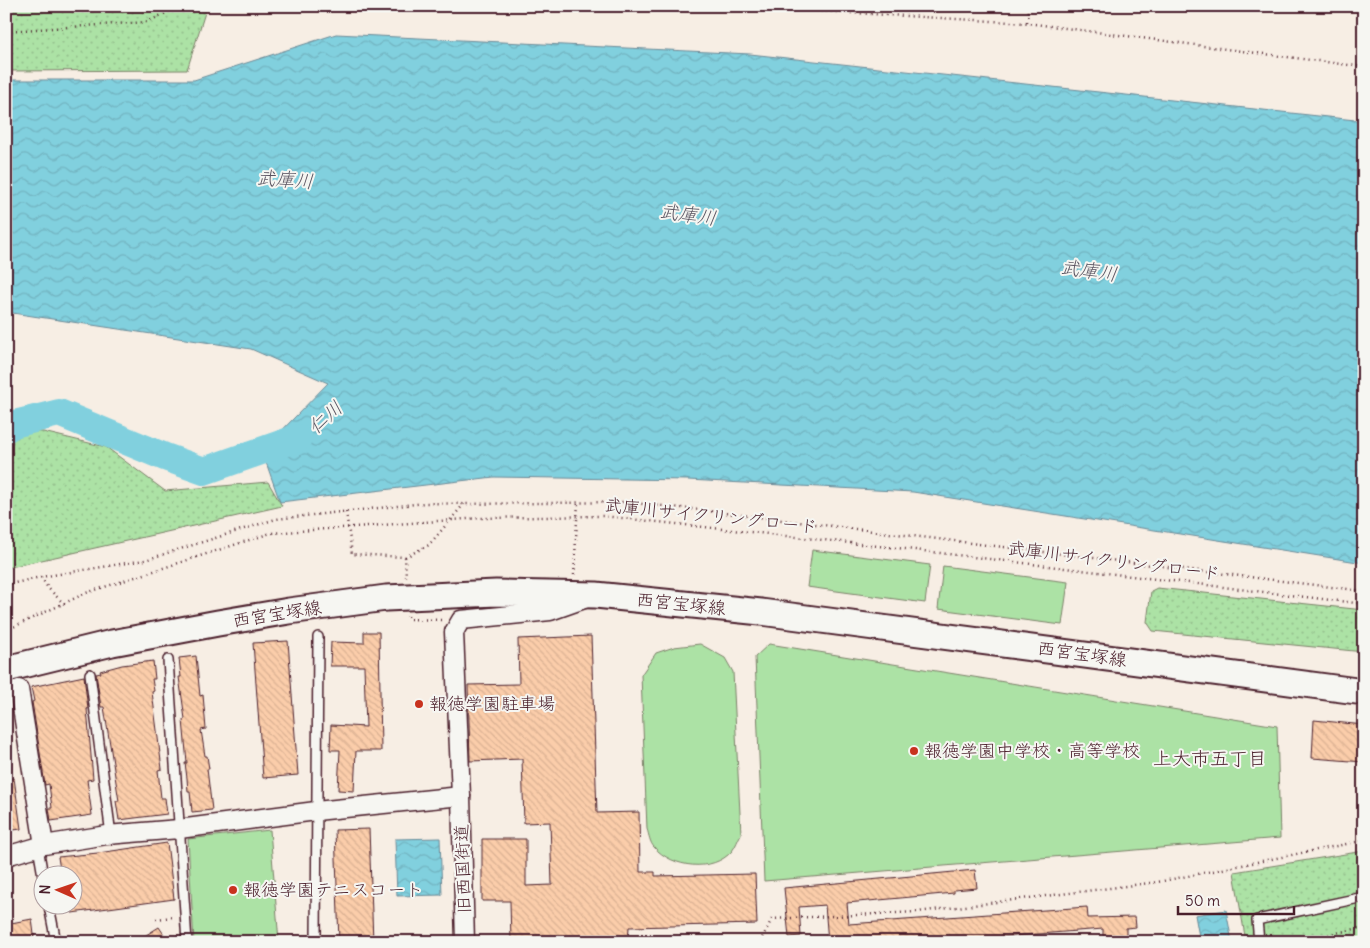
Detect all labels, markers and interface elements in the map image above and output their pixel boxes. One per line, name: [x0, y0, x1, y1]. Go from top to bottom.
water label: 武庫川: [256, 165, 314, 193]
water label: 武庫川: [658, 198, 718, 230]
water label: 武庫川: [1059, 254, 1119, 286]
water label: 仁川: [303, 395, 347, 439]
street label: 武庫川サイクリングロード: [603, 493, 819, 538]
street label: 武庫川サイクリングロード: [1006, 536, 1222, 585]
street label: 西宮宝塚線: [635, 587, 727, 620]
street label: 西宮宝塚線: [231, 595, 323, 632]
street label: 西宮宝塚線: [1036, 636, 1128, 671]
place label: 報徳学園駐車場: [429, 692, 555, 715]
marker: 報徳学園駐車場: [413, 698, 425, 710]
place label: 報徳学園中学校・高等学校: [924, 739, 1140, 762]
marker: 報徳学園中学校・高等学校: [908, 745, 920, 757]
district label: 上大市五丁目: [1153, 746, 1267, 770]
street label: 旧西国街道: [449, 824, 476, 914]
north arrow: [32, 866, 82, 916]
place label: 報徳学園テニスコート: [243, 878, 423, 901]
scale bar: [1178, 883, 1294, 915]
text: N: [36, 884, 54, 895]
marker: 報徳学園テニスコート: [227, 884, 239, 896]
text: 50 m: [1185, 891, 1220, 910]

